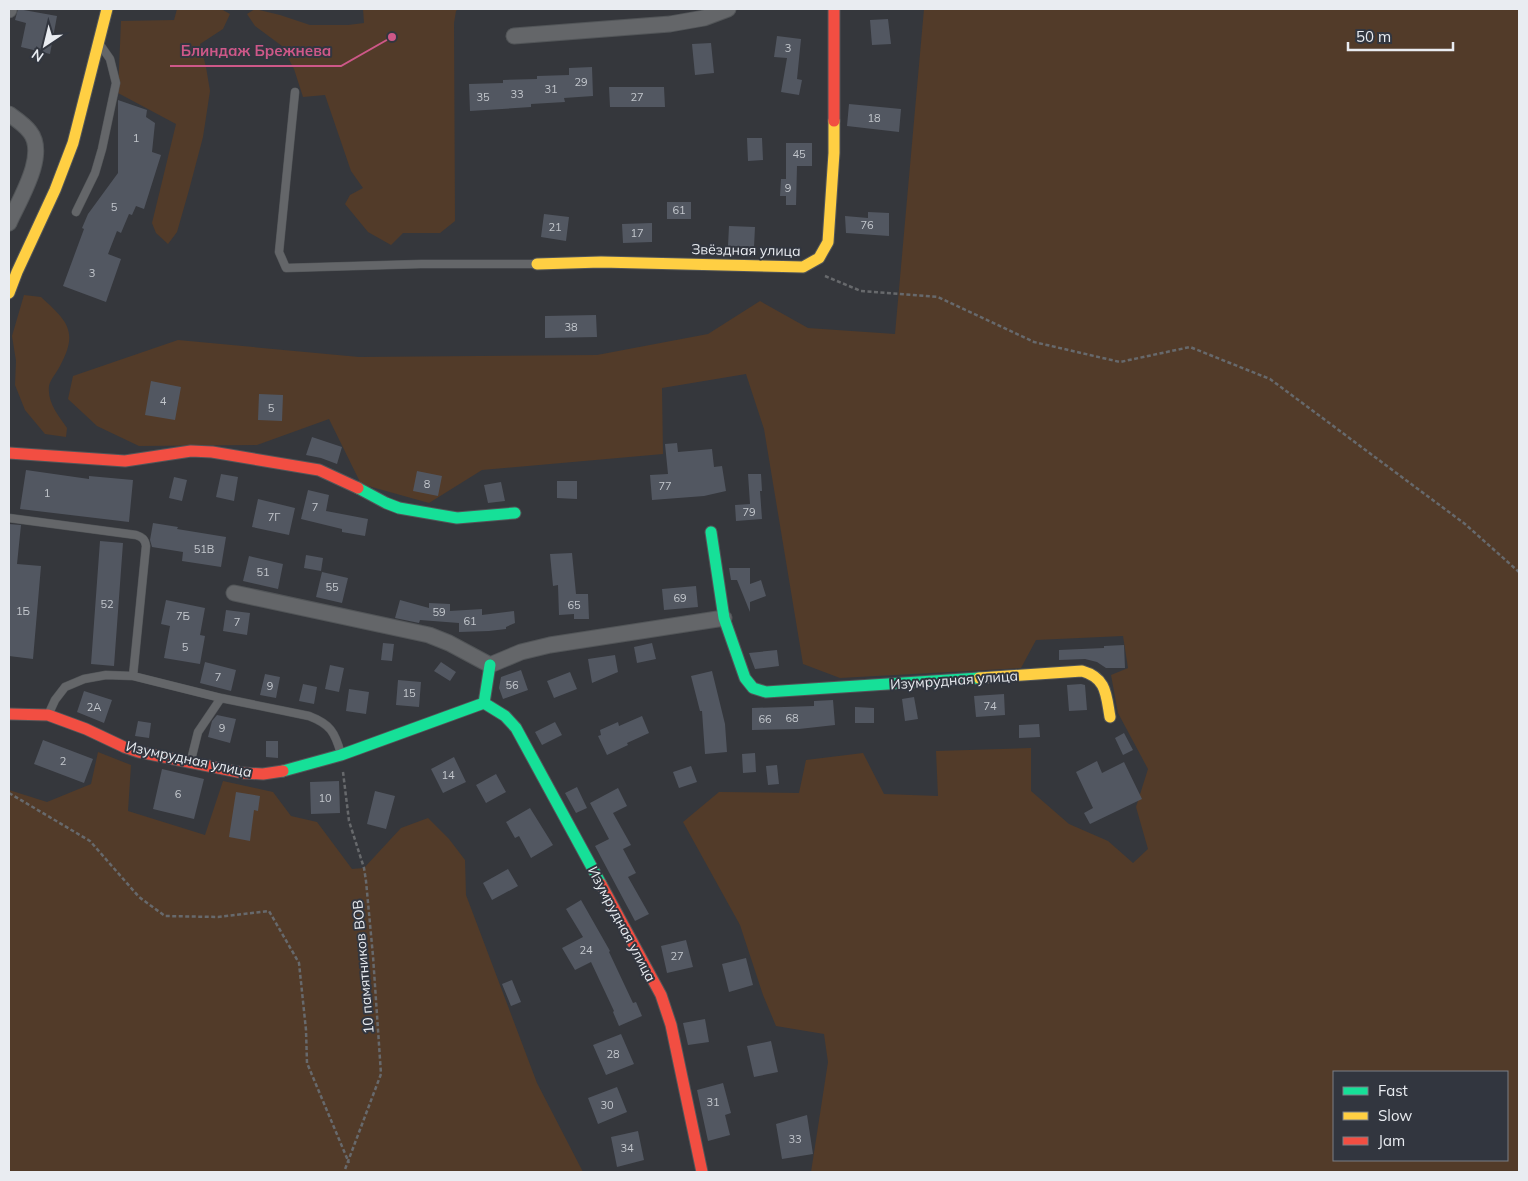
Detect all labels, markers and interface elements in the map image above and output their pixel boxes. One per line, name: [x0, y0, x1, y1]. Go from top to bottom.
north arrow: [20, 20, 70, 70]
scale bar: [1348, 20, 1453, 52]
text: 50 m: [1356, 27, 1391, 46]
callout: Блиндаж Брежнева: [170, 36, 341, 66]
text: Блиндаж Брежнева: [181, 41, 331, 60]
house number: 3: [785, 41, 791, 55]
text: N: [28, 45, 47, 66]
house number: 29: [574, 75, 588, 89]
house number: 31: [544, 82, 558, 96]
house number: 33: [510, 87, 524, 101]
house number: 35: [476, 90, 490, 104]
house number: 27: [630, 90, 644, 104]
house number: 18: [867, 111, 881, 125]
house number: 1: [133, 131, 139, 145]
house number: 45: [792, 147, 806, 161]
house number: 9: [785, 181, 791, 195]
house number: 5: [111, 200, 118, 214]
house number: 61: [672, 203, 686, 217]
house number: 76: [860, 218, 874, 232]
house number: 21: [548, 220, 562, 234]
house number: 17: [630, 226, 644, 240]
street label: Звёздная улица: [691, 240, 801, 260]
house number: 3: [89, 266, 95, 280]
house number: 38: [564, 320, 578, 334]
house number: 4: [160, 394, 167, 408]
house number: 5: [268, 401, 275, 415]
house number: 8: [424, 477, 431, 491]
house number: 77: [658, 479, 672, 493]
house number: 1: [44, 486, 50, 500]
house number: 7: [312, 500, 318, 514]
house number: 79: [742, 505, 756, 519]
house number: 7Г: [268, 510, 280, 524]
house number: 51В: [194, 542, 214, 556]
house number: 51: [256, 565, 270, 579]
house number: 55: [325, 580, 339, 594]
house number: 69: [673, 591, 687, 605]
house number: 52: [100, 597, 114, 611]
house number: 65: [567, 598, 581, 612]
house number: 1Б: [16, 604, 30, 618]
house number: 59: [432, 605, 446, 619]
house number: 7Б: [176, 609, 190, 623]
house number: 61: [463, 614, 477, 628]
house number: 7: [234, 615, 240, 629]
house number: 5: [182, 640, 189, 654]
street label: Изумрудная улица: [890, 667, 1018, 693]
house number: 7: [215, 670, 221, 684]
house number: 56: [505, 678, 519, 692]
house number: 9: [267, 679, 273, 693]
house number: 15: [402, 686, 416, 700]
house number: 74: [983, 699, 997, 713]
house number: 2А: [87, 700, 101, 714]
house number: 68: [785, 711, 799, 725]
house number: 66: [758, 712, 772, 726]
house number: 9: [219, 721, 225, 735]
street label: Изумрудная улица: [125, 737, 253, 781]
house number: 2: [60, 754, 67, 768]
house number: 14: [441, 768, 455, 782]
house number: 6: [175, 787, 182, 801]
house number: 10: [318, 791, 332, 805]
street label: Изумрудная улица: [584, 863, 660, 985]
street label: 10 памятников ВОВ: [348, 899, 378, 1035]
house number: 24: [579, 943, 593, 957]
house number: 27: [670, 949, 684, 963]
house number: 28: [606, 1047, 620, 1061]
legend: [1333, 1071, 1508, 1161]
text: Fast: [1378, 1081, 1408, 1100]
house number: 31: [706, 1095, 720, 1109]
house number: 30: [600, 1098, 614, 1112]
text: Slow: [1378, 1106, 1412, 1125]
text: Jam: [1378, 1131, 1405, 1150]
house number: 33: [788, 1132, 802, 1146]
house number: 34: [620, 1141, 634, 1155]

